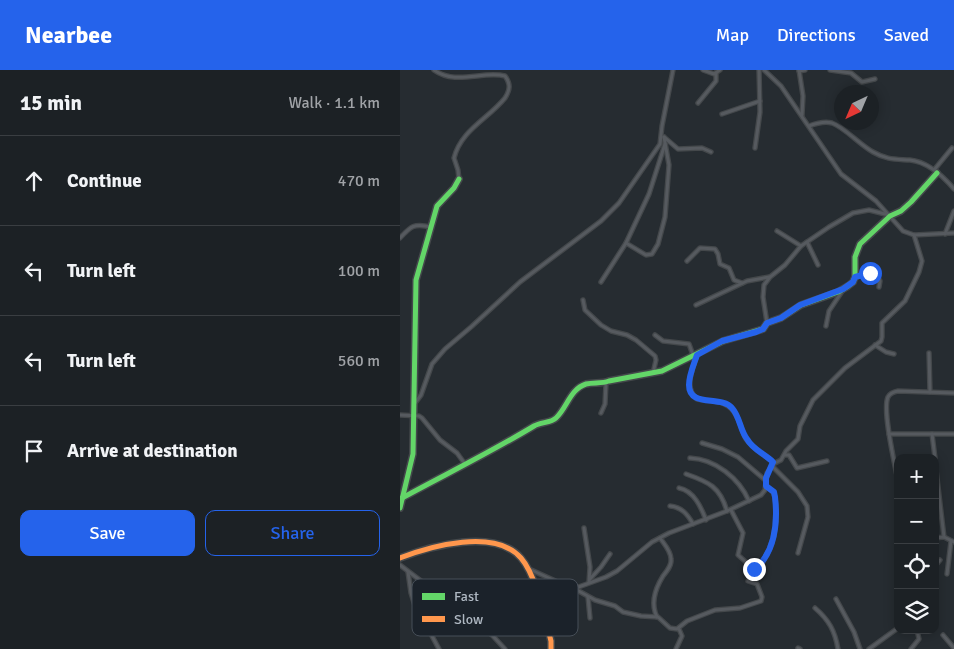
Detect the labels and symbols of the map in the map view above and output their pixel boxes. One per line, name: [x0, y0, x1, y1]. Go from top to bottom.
north arrow: [834, 85, 879, 130]
route start: [859, 262, 882, 285]
route end: [743, 558, 766, 581]
legend: [412, 579, 578, 636]
text: Fast: [454, 588, 479, 605]
text: Slow: [454, 611, 483, 628]

